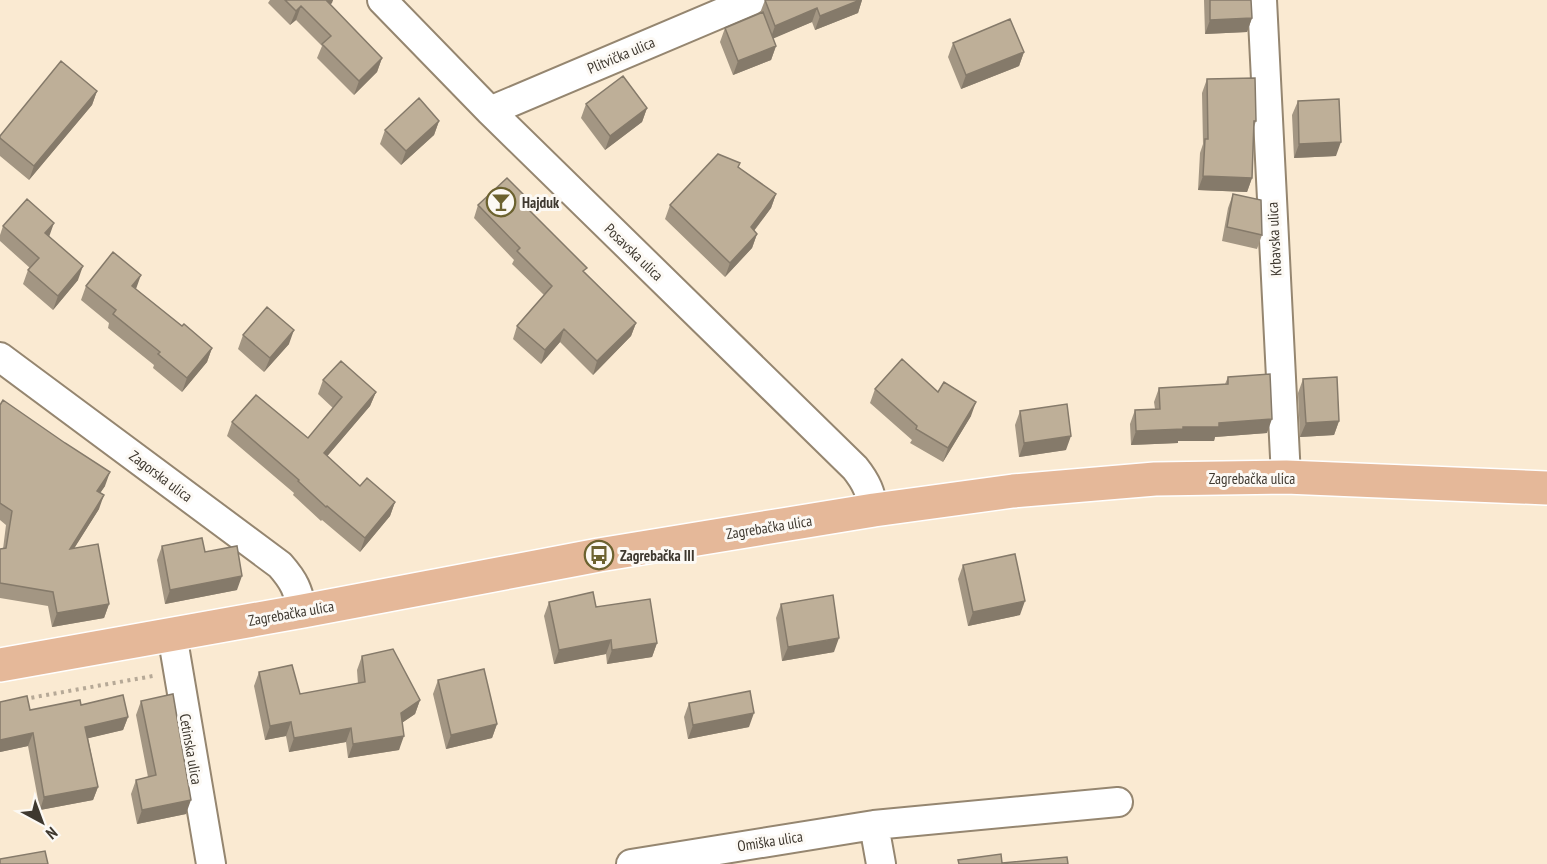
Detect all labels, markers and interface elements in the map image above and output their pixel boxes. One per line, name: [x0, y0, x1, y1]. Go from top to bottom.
street label: Plitvička ulica: [584, 32, 658, 78]
bar icon: Hajduk: [485, 186, 517, 218]
place label: Hajduk: [522, 193, 560, 212]
street label: Krbavska ulica: [1263, 201, 1285, 277]
street label: Posavska ulica: [601, 219, 667, 285]
street label: Zagorska ulica: [126, 446, 196, 506]
street label: Zagrebačka ulica: [1209, 469, 1295, 488]
street label: Zagrebačka ulica: [725, 511, 813, 543]
bus stop icon: Zagrebačka III: [583, 539, 615, 571]
place label: Zagrebačka III: [620, 546, 695, 565]
street label: Zagrebačka ulica: [247, 596, 335, 630]
street label: Cetinska ulica: [175, 712, 207, 786]
north arrow: [12, 792, 72, 852]
text: N: [42, 823, 62, 844]
street label: Omiška ulica: [736, 826, 804, 856]

